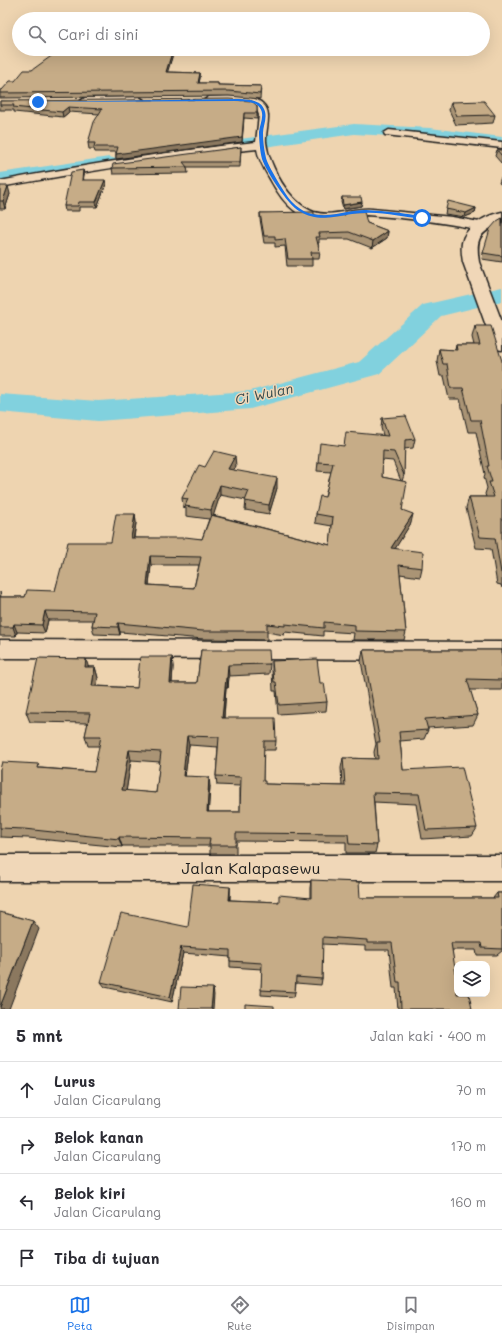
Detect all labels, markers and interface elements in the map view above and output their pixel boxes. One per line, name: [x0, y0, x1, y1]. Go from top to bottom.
search box: [12, 12, 490, 56]
icon: search: [26, 23, 48, 45]
text: Cari di sini: [58, 24, 139, 44]
route end: [29, 93, 47, 111]
route start: [413, 209, 431, 227]
water label: Ci Wulan: [233, 378, 295, 409]
street label: Jalan Kalapasewu: [181, 857, 321, 878]
map controls: [454, 961, 490, 997]
button: layers: [454, 961, 490, 997]
text: 5 mnt: [16, 1024, 63, 1046]
text: Jalan kaki · 400 m: [370, 1027, 486, 1044]
text: Lurus: [54, 1071, 95, 1091]
icon: ahead: [16, 1079, 38, 1101]
text: 70 m: [456, 1081, 486, 1098]
text: Jalan Cicarulang: [54, 1091, 161, 1108]
text: Belok kanan: [54, 1127, 143, 1147]
icon: right: [16, 1135, 38, 1157]
text: 170 m: [450, 1137, 486, 1154]
text: Jalan Cicarulang: [54, 1147, 161, 1164]
text: Belok kiri: [54, 1183, 126, 1203]
icon: left: [16, 1191, 38, 1213]
text: 160 m: [450, 1193, 486, 1210]
text: Jalan Cicarulang: [54, 1203, 161, 1220]
icon: arrive: [16, 1247, 38, 1269]
text: Tiba di tujuan: [54, 1248, 159, 1268]
tab: Peta: [67, 1294, 93, 1333]
tab: Rute: [227, 1294, 252, 1333]
tab: Disimpan: [387, 1294, 435, 1333]

